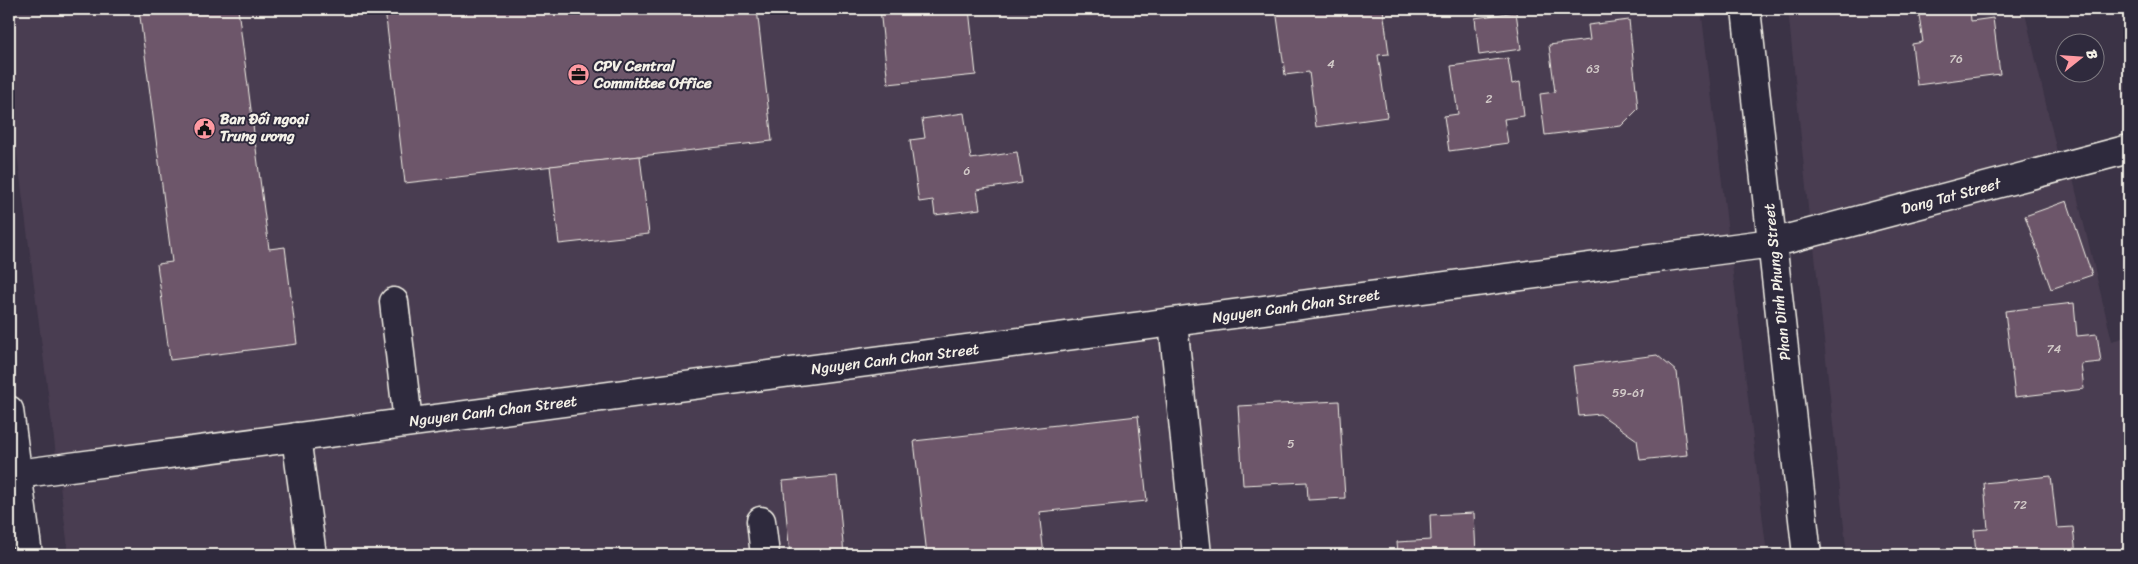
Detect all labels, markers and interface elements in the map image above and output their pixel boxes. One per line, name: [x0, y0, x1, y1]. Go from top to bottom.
north arrow: [2056, 32, 2106, 82]
text: B: [2079, 46, 2105, 62]
house number: 76: [1949, 48, 1963, 70]
place label: CPV Central Committee Office: [593, 53, 712, 96]
house number: 4: [1327, 53, 1335, 75]
house number: 63: [1586, 58, 1600, 80]
office icon: CPV Central Committee Office: [566, 63, 590, 87]
house number: 2: [1486, 88, 1493, 110]
place label: Ban Đối ngoại Trung ương: [220, 106, 309, 149]
public building icon: Ban Đối ngoại Trung ương: [192, 116, 216, 140]
house number: 6: [964, 160, 971, 182]
street label: Dang Tat Street: [1898, 170, 2004, 222]
street label: Phan Dinh Phung Street: [1756, 202, 1798, 362]
street label: Nguyen Canh Chan Street: [1210, 281, 1382, 331]
street label: Nguyen Canh Chan Street: [809, 336, 981, 382]
house number: 74: [2047, 338, 2062, 360]
house number: 59-61: [1612, 382, 1644, 404]
street label: Nguyen Canh Chan Street: [407, 388, 579, 434]
house number: 5: [1287, 433, 1295, 455]
house number: 72: [2013, 494, 2027, 516]

